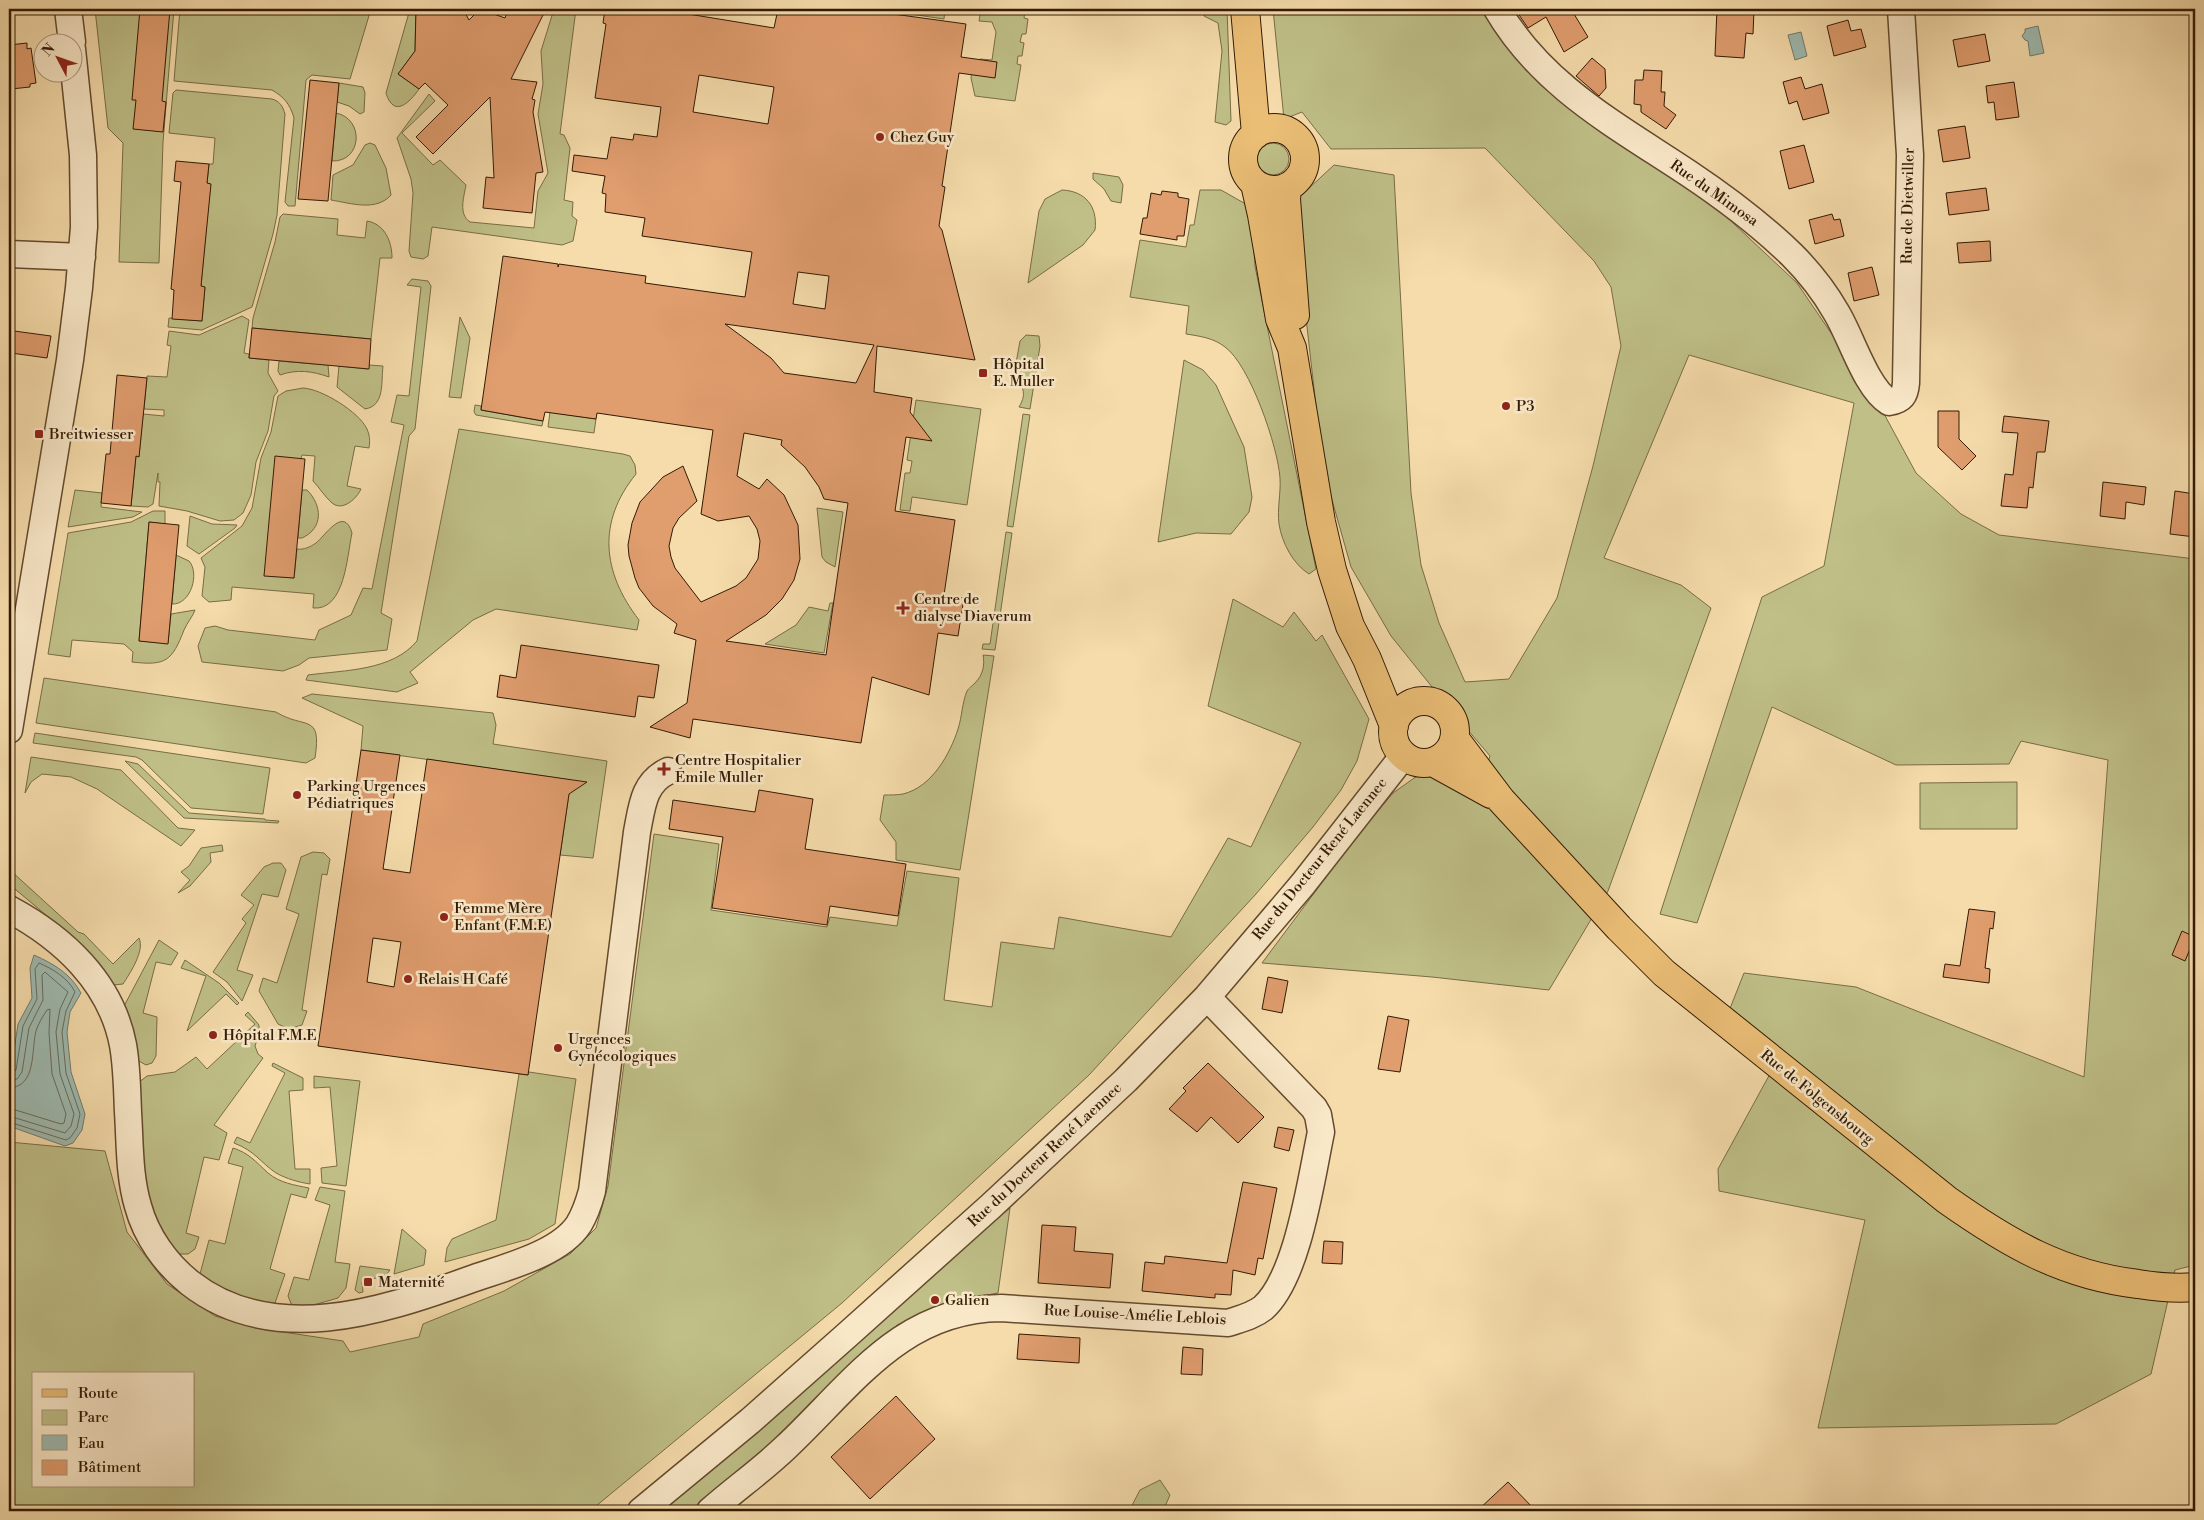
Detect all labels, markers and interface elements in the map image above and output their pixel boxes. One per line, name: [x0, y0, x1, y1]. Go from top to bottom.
north arrow: [32, 32, 82, 82]
text: N: [39, 40, 59, 60]
place label: Chez Guy: [890, 128, 955, 147]
marker: Chez Guy: [874, 131, 886, 143]
street label: Rue de Dietwiller: [1897, 147, 1919, 264]
street label: Rue du Mimosa: [1666, 155, 1762, 231]
place label: Hôpital E. Muller: [993, 355, 1055, 391]
marker: Hôpital E. Muller: [977, 367, 989, 379]
place label: P3: [1516, 397, 1535, 416]
marker: P3: [1500, 400, 1512, 412]
place label: Breitwiesser: [48, 425, 134, 444]
marker: Breitwiesser: [33, 428, 45, 440]
place label: Centre de dialyse Diaverum: [914, 590, 1032, 626]
marker: Centre de dialyse Diaverum: [896, 601, 910, 615]
place label: Centre Hospitalier Émile Muller: [675, 751, 802, 787]
marker: Centre Hospitalier Émile Muller: [657, 762, 671, 776]
street label: Rue du Docteur René Laennec: [1248, 774, 1392, 944]
place label: Parking Urgences Pédiatriques: [307, 777, 426, 813]
marker: Parking Urgences Pédiatriques: [291, 789, 303, 801]
place label: Femme Mère Enfant (F.M.E): [454, 899, 552, 935]
marker: Femme Mère Enfant (F.M.E): [438, 911, 450, 923]
place label: Relais H Café: [418, 970, 508, 989]
marker: Relais H Café: [402, 973, 414, 985]
place label: Hôpital F.M.E: [223, 1026, 317, 1045]
marker: Hôpital F.M.E: [207, 1029, 219, 1041]
place label: Urgences Gynécologiques: [568, 1030, 676, 1066]
marker: Urgences Gynécologiques: [552, 1042, 564, 1054]
street label: Rue de Folgensbourg: [1756, 1045, 1878, 1149]
street label: Rue du Docteur René Laennec: [964, 1079, 1126, 1231]
place label: Maternité: [378, 1273, 445, 1292]
marker: Maternité: [362, 1276, 374, 1288]
place label: Galien: [945, 1291, 990, 1310]
marker: Galien: [929, 1294, 941, 1306]
street label: Rue Louise-Amélie Leblois: [1043, 1301, 1227, 1329]
legend: [32, 1372, 195, 1488]
text: Route: [78, 1384, 118, 1403]
text: Parc: [78, 1408, 109, 1427]
text: Eau: [78, 1434, 105, 1453]
text: Bâtiment: [77, 1458, 142, 1477]

